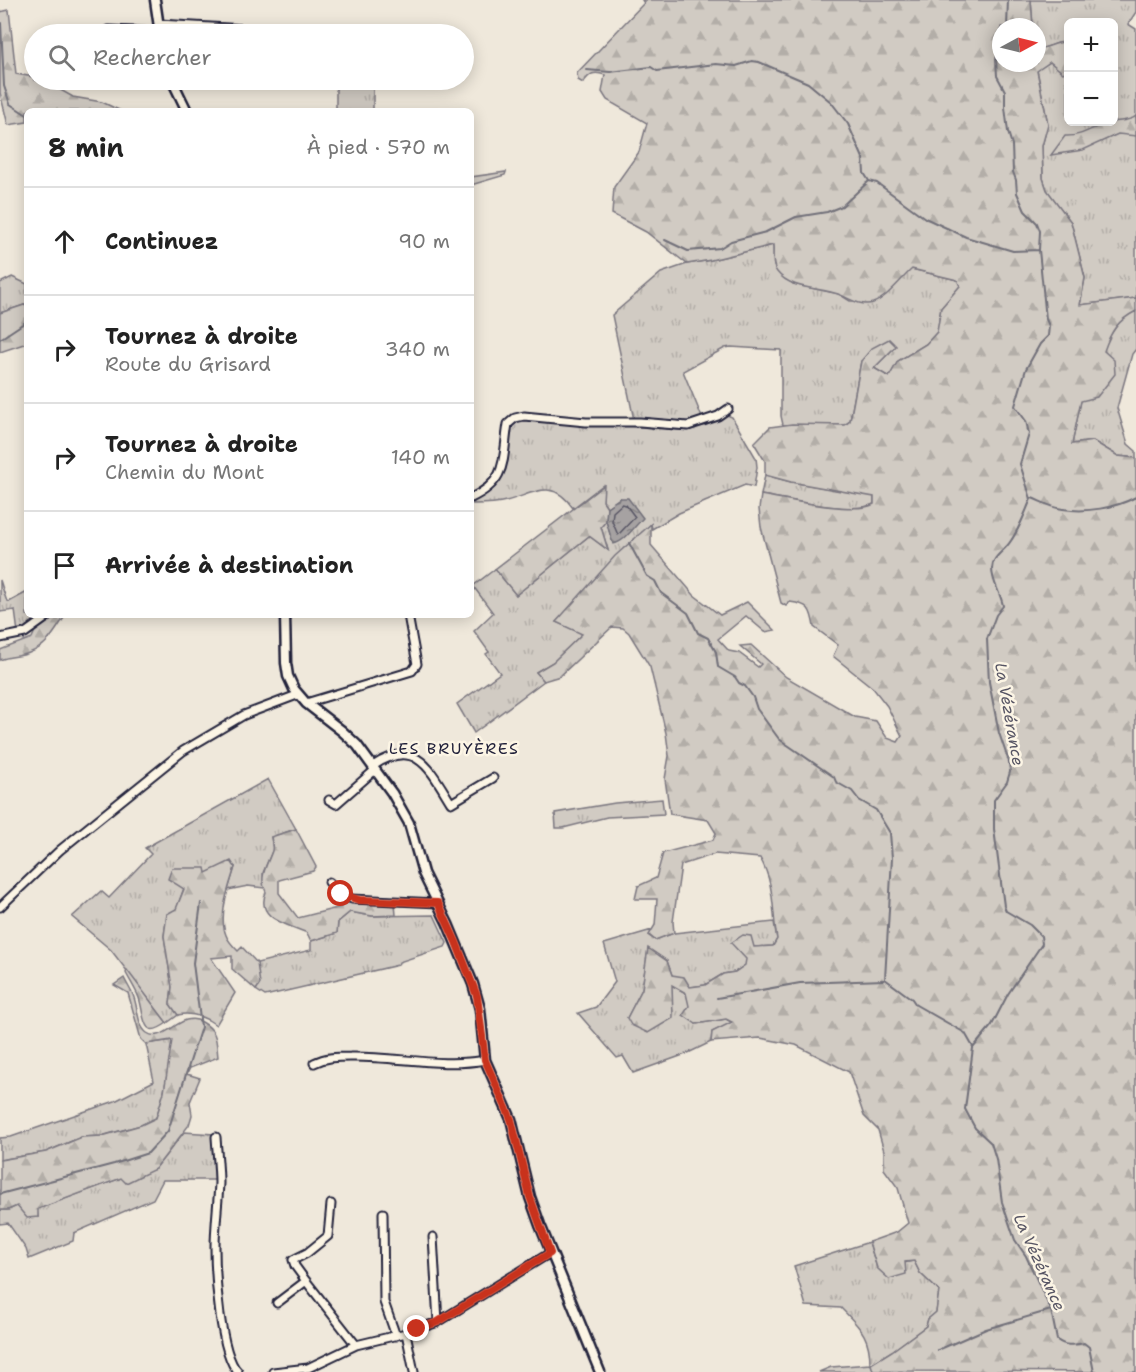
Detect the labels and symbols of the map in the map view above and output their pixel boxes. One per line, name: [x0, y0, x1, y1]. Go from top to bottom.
north arrow: [992, 18, 1046, 72]
water label: La Vézérance: [990, 661, 1029, 767]
district label: LES BRUYÈRES: [389, 738, 519, 759]
route start: [327, 880, 353, 906]
water label: La Vézérance: [1009, 1210, 1070, 1314]
route end: [403, 1315, 429, 1341]

